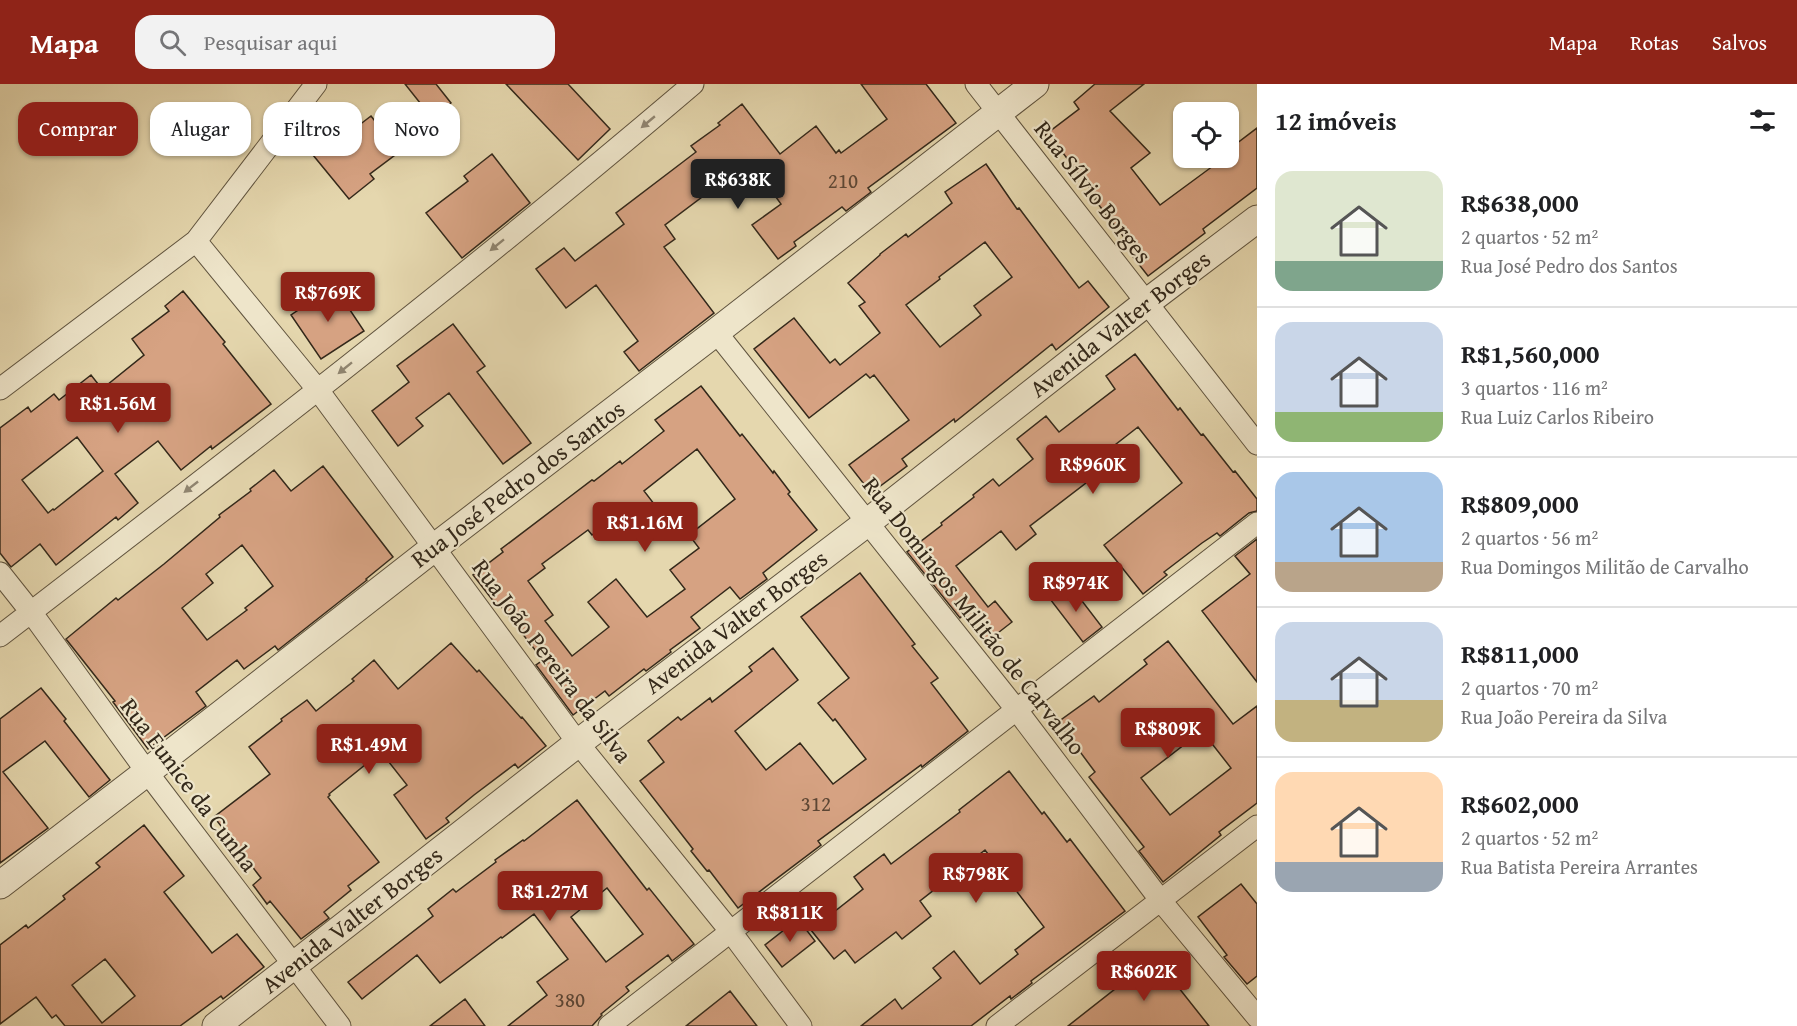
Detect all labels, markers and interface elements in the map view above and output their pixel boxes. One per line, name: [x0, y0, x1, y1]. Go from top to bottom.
search box: [135, 15, 555, 69]
text: Mapa: [30, 22, 99, 63]
icon: search: [156, 26, 189, 59]
text: Pesquisar aqui: [204, 26, 337, 58]
text: Mapa: [1549, 27, 1597, 58]
text: Rotas: [1630, 27, 1679, 58]
text: Salvos: [1712, 27, 1767, 58]
text: 12 imóveis: [1275, 101, 1397, 140]
chip: Comprar: [18, 102, 138, 156]
chip: Alugar: [150, 102, 251, 156]
chip: Filtros: [263, 102, 362, 156]
chip: Novo: [374, 102, 460, 156]
map controls: [1173, 102, 1239, 168]
button: locate: [1173, 102, 1239, 168]
icon: filters: [1746, 104, 1779, 137]
street label: Rua Sílvio Borges: [1026, 113, 1161, 271]
one-way arrow: [641, 115, 656, 128]
pin: R$638K: [689, 159, 787, 210]
text: R$638K: [705, 164, 771, 193]
house number: 210: [828, 165, 858, 196]
text: R$638,000: [1461, 183, 1579, 222]
icon: home: [1323, 195, 1395, 267]
text: 2 quartos · 52 m²: [1461, 222, 1598, 251]
one-way arrow: [490, 239, 505, 251]
street label: Avenida Valter Borges: [1022, 242, 1218, 406]
text: Rua José Pedro dos Santos: [1461, 251, 1678, 280]
pin: R$769K: [279, 272, 377, 323]
text: R$769K: [295, 277, 361, 306]
text: R$1,560,000: [1461, 334, 1600, 373]
icon: home: [1323, 346, 1395, 418]
one-way arrow: [338, 361, 353, 373]
text: 3 quartos · 116 m²: [1461, 373, 1608, 402]
pin: R$1.56M: [63, 383, 173, 434]
text: R$1.56M: [80, 388, 156, 417]
street label: Rua José Pedro dos Santos: [403, 391, 632, 576]
text: Rua Luiz Carlos Ribeiro: [1461, 402, 1654, 431]
pin: R$960K: [1044, 444, 1142, 495]
text: R$960K: [1060, 449, 1126, 478]
street label: Rua Domingos Militão de Carvalho: [854, 469, 1094, 762]
one-way arrow: [184, 481, 199, 493]
text: R$809,000: [1461, 484, 1579, 523]
icon: home: [1323, 496, 1395, 568]
pin: R$1.16M: [590, 502, 700, 553]
text: R$1.16M: [607, 507, 683, 536]
text: 2 quartos · 56 m²: [1461, 523, 1598, 552]
street label: Avenida Valter Borges: [637, 541, 835, 702]
street label: Rua João Pereira da Silva: [464, 551, 641, 771]
text: Rua Domingos Militão de Carvalho: [1461, 552, 1749, 581]
pin: R$974K: [1027, 562, 1125, 613]
text: R$974K: [1043, 567, 1109, 596]
text: R$811,000: [1461, 634, 1579, 673]
icon: home: [1323, 646, 1395, 718]
text: 2 quartos · 70 m²: [1461, 673, 1598, 702]
street label: Rua Eunice da Cunha: [112, 690, 267, 879]
text: Rua João Pereira da Silva: [1461, 702, 1667, 731]
pin: R$809K: [1119, 708, 1217, 759]
text: R$809K: [1135, 713, 1201, 742]
pin: R$1.49M: [314, 724, 424, 775]
text: R$1.49M: [331, 729, 407, 758]
text: R$602,000: [1461, 784, 1579, 823]
house number: 312: [801, 788, 831, 819]
icon: home: [1323, 796, 1395, 868]
text: 2 quartos · 52 m²: [1461, 823, 1598, 852]
street label: Avenida Valter Borges: [254, 838, 450, 1002]
text: Rua Batista Pereira Arrantes: [1461, 852, 1698, 881]
pin: R$798K: [927, 853, 1025, 904]
text: R$798K: [943, 858, 1009, 887]
pin: R$1.27M: [495, 871, 605, 922]
text: R$1.27M: [512, 876, 588, 905]
pin: R$811K: [741, 892, 839, 943]
text: R$811K: [757, 897, 823, 926]
pin: R$602K: [1095, 951, 1193, 1002]
text: R$602K: [1111, 956, 1177, 985]
house number: 380: [555, 984, 585, 1015]

